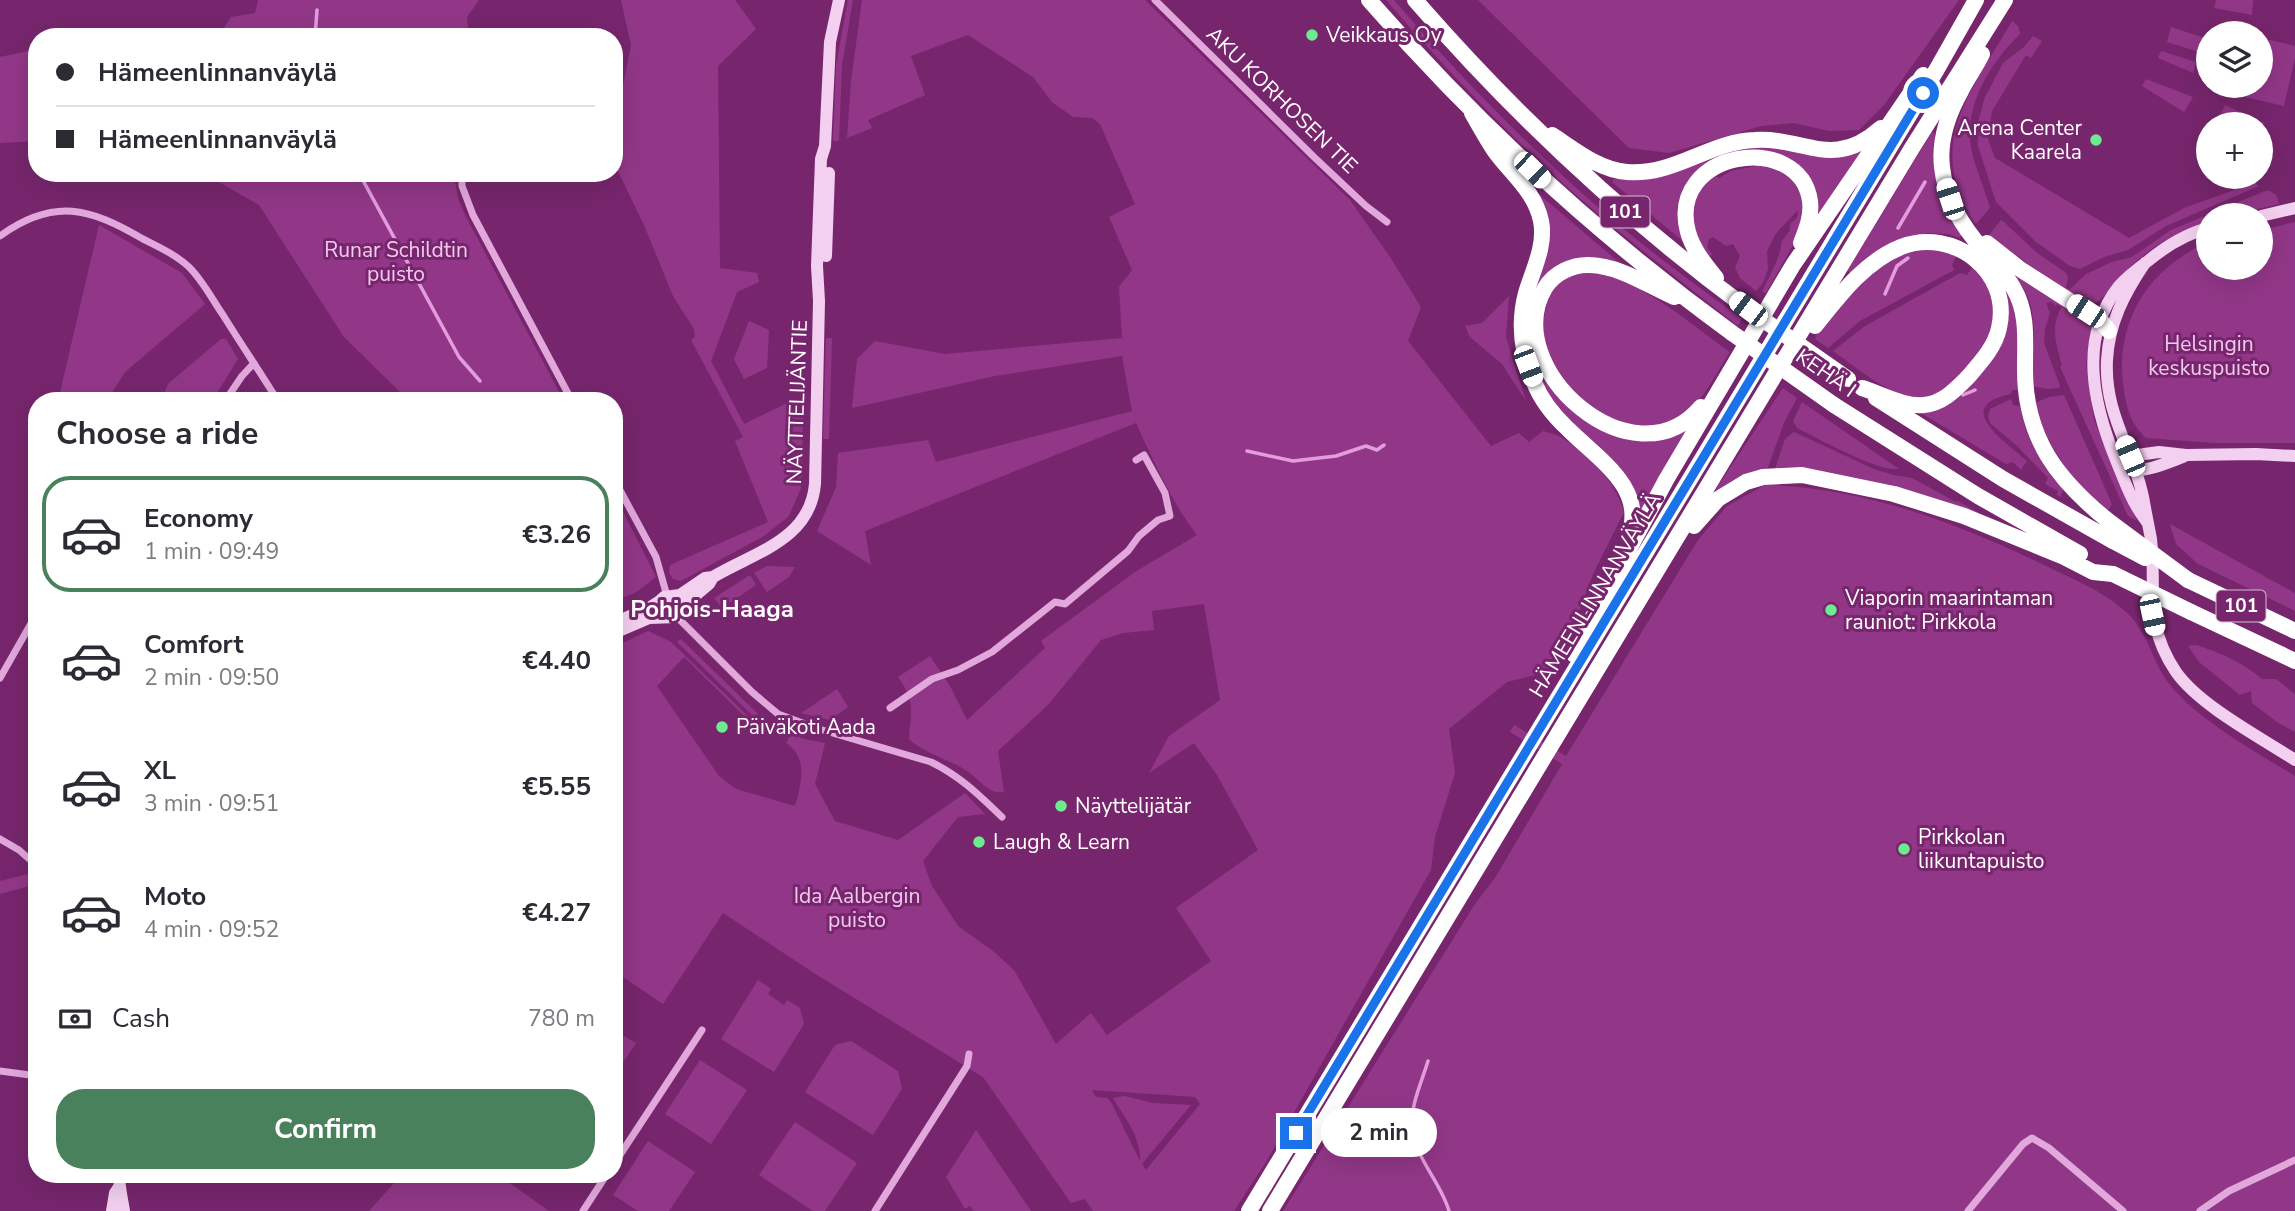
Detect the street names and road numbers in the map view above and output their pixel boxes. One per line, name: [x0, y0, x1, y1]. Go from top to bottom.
street label: AKU KORHOSEN TIE: [1200, 20, 1364, 180]
road number: 101: [1600, 196, 1650, 228]
street label: NÄYTTELIJÄNTIE: [780, 319, 814, 485]
street label: KEHÄ I: [1790, 342, 1862, 404]
street label: HÄMEENLINNANVÄYLÄ: [1523, 487, 1667, 703]
road number: 101: [2216, 590, 2266, 622]

